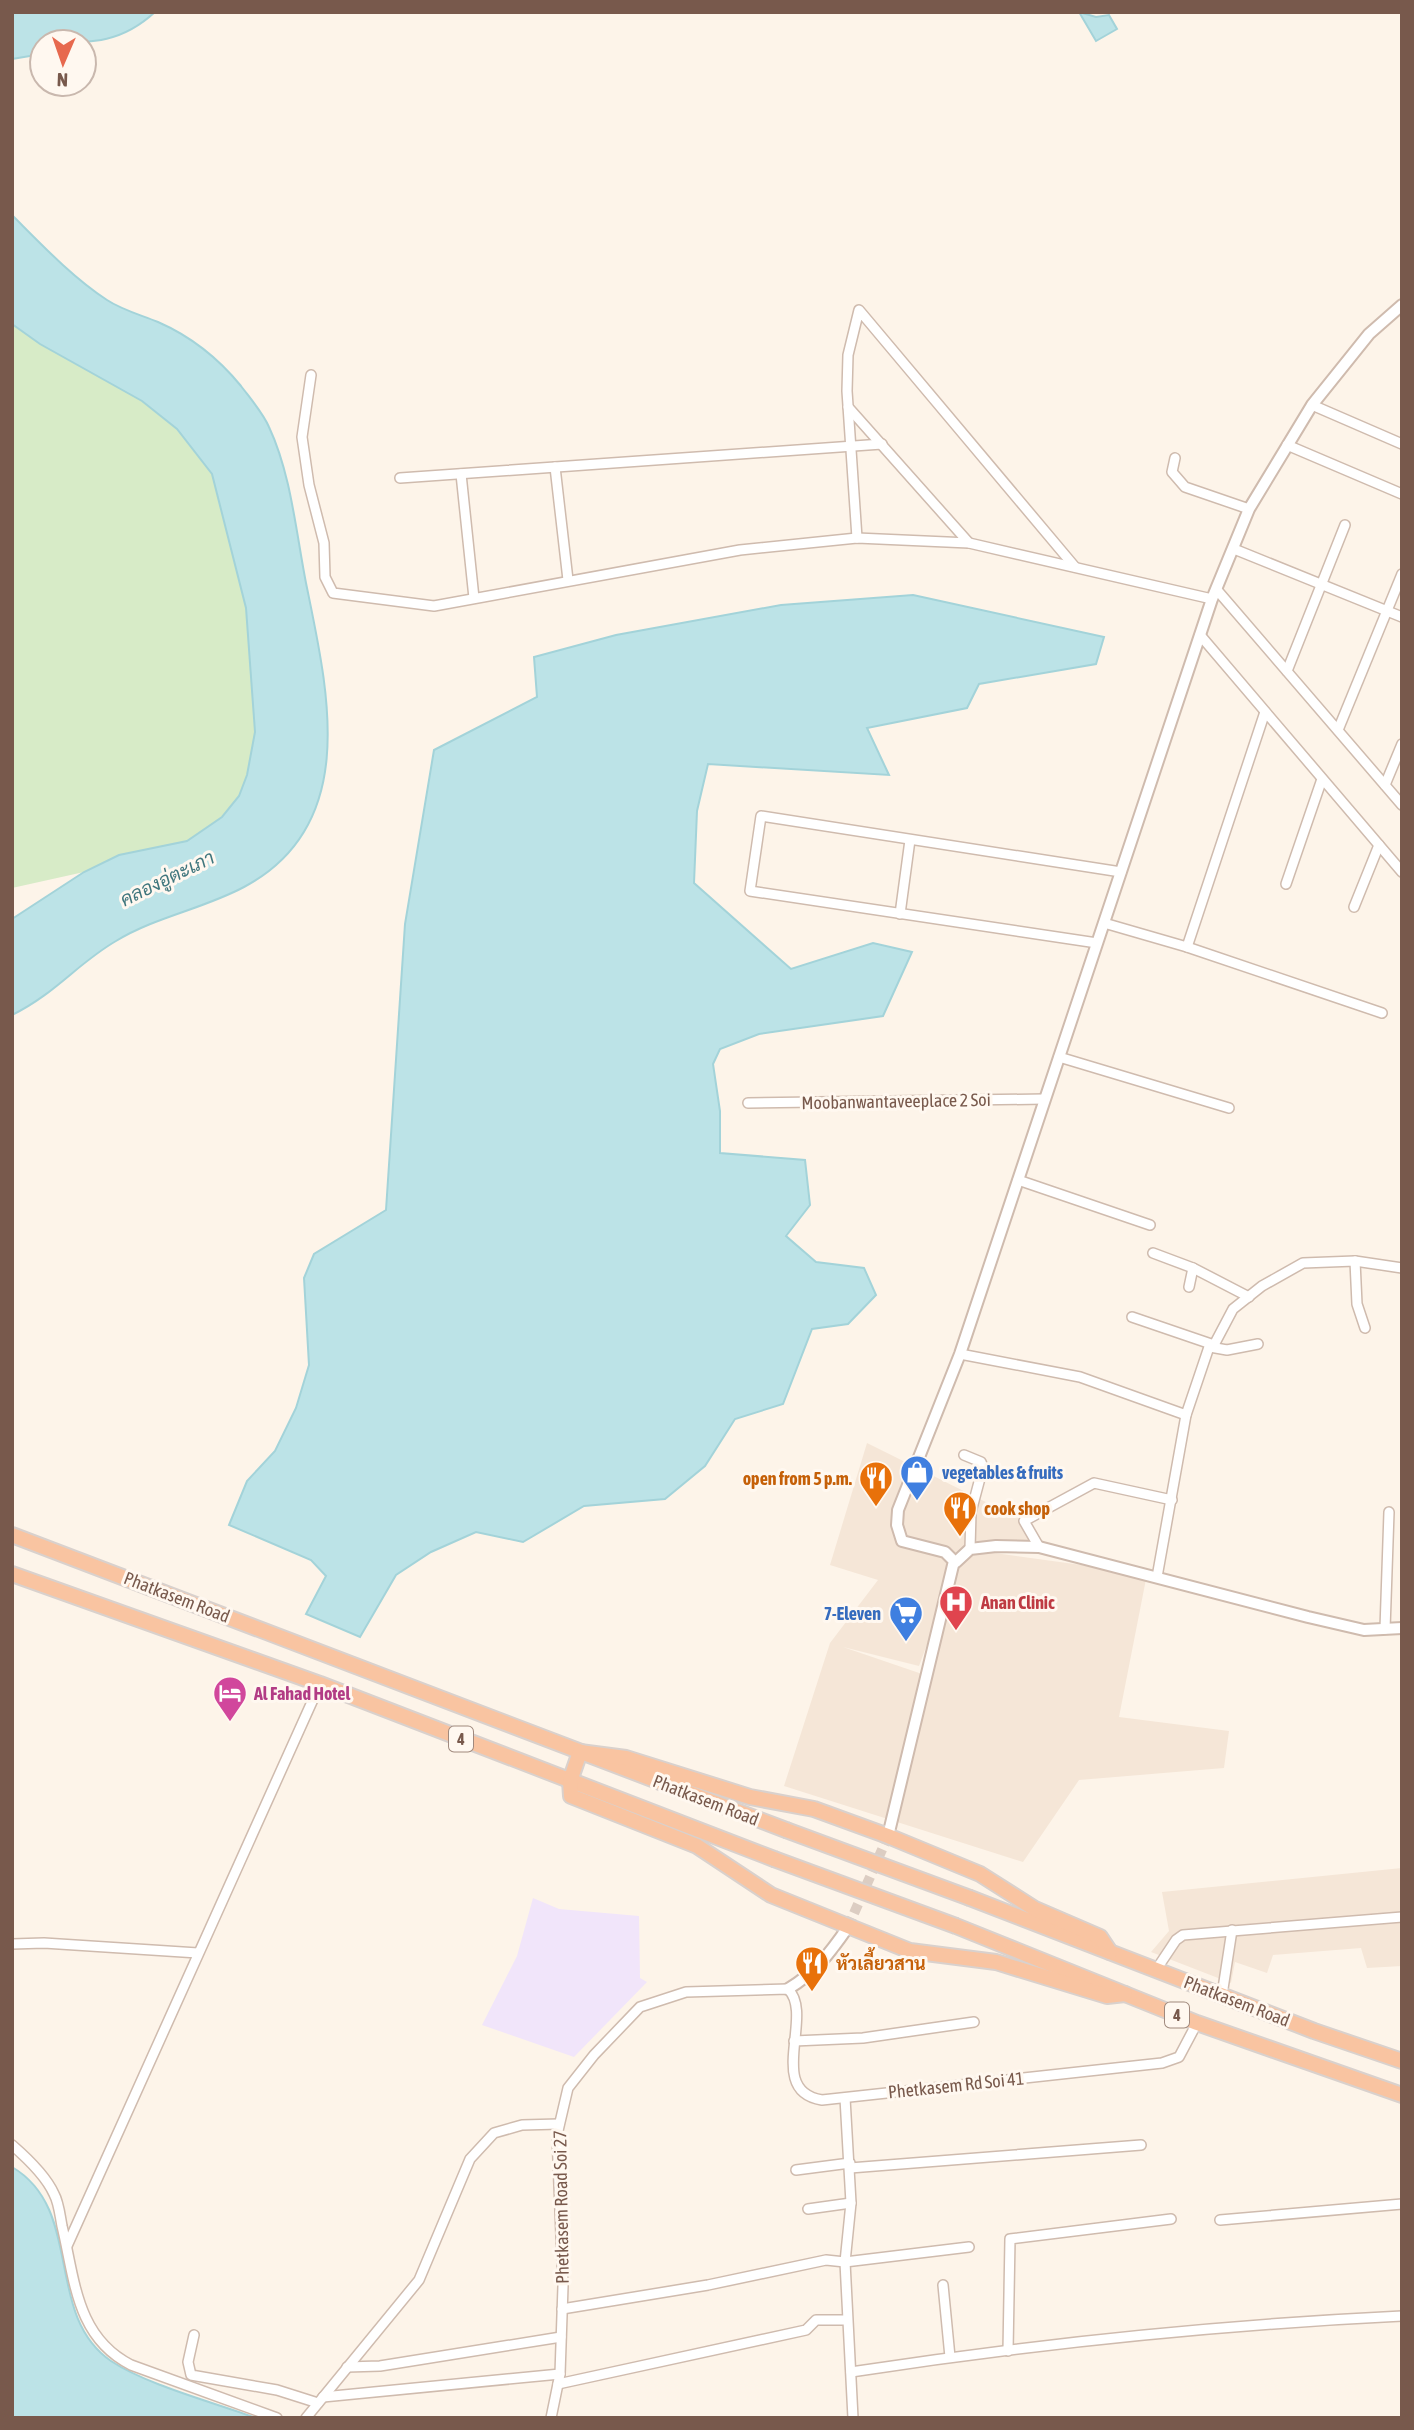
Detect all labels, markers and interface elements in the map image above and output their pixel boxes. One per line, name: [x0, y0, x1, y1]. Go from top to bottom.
north arrow: [28, 28, 98, 98]
text: N: [56, 69, 68, 91]
water label: คลองอู่ตะเภา: [116, 846, 219, 913]
street label: Moobanwantaveeplace 2 Soi: [801, 1089, 991, 1113]
shop icon: vegetables & fruits: [898, 1453, 936, 1502]
restaurant icon: open from 5 p.m.: [857, 1459, 895, 1508]
place label: vegetables & fruits: [942, 1462, 1064, 1483]
place label: open from 5 p.m.: [743, 1468, 852, 1489]
restaurant icon: cook shop: [941, 1489, 979, 1538]
place label: cook shop: [984, 1498, 1050, 1519]
street label: Phatkasem Road: [121, 1567, 233, 1627]
hospital icon: Anan Clinic: [937, 1583, 975, 1632]
place label: Anan Clinic: [980, 1592, 1055, 1613]
supermarket icon: 7-Eleven: [887, 1594, 925, 1643]
place label: 7-Eleven: [824, 1603, 881, 1624]
hotel icon: Al Fahad Hotel: [211, 1674, 249, 1723]
place label: Al Fahad Hotel: [253, 1683, 351, 1704]
road number: 4: [449, 1726, 473, 1751]
street label: Phatkasem Road: [650, 1770, 762, 1830]
restaurant icon: หัวเลี้ยวสาน: [793, 1944, 831, 1993]
place label: หัวเลี้ยวสาน: [836, 1947, 926, 1974]
street label: Phatkasem Road: [1181, 1971, 1293, 2031]
road number: 4: [1165, 2002, 1189, 2027]
street label: Phetkasem Rd Soi 41: [887, 2067, 1025, 2103]
street label: Phetkasem Road Soi 27: [549, 2130, 573, 2284]

